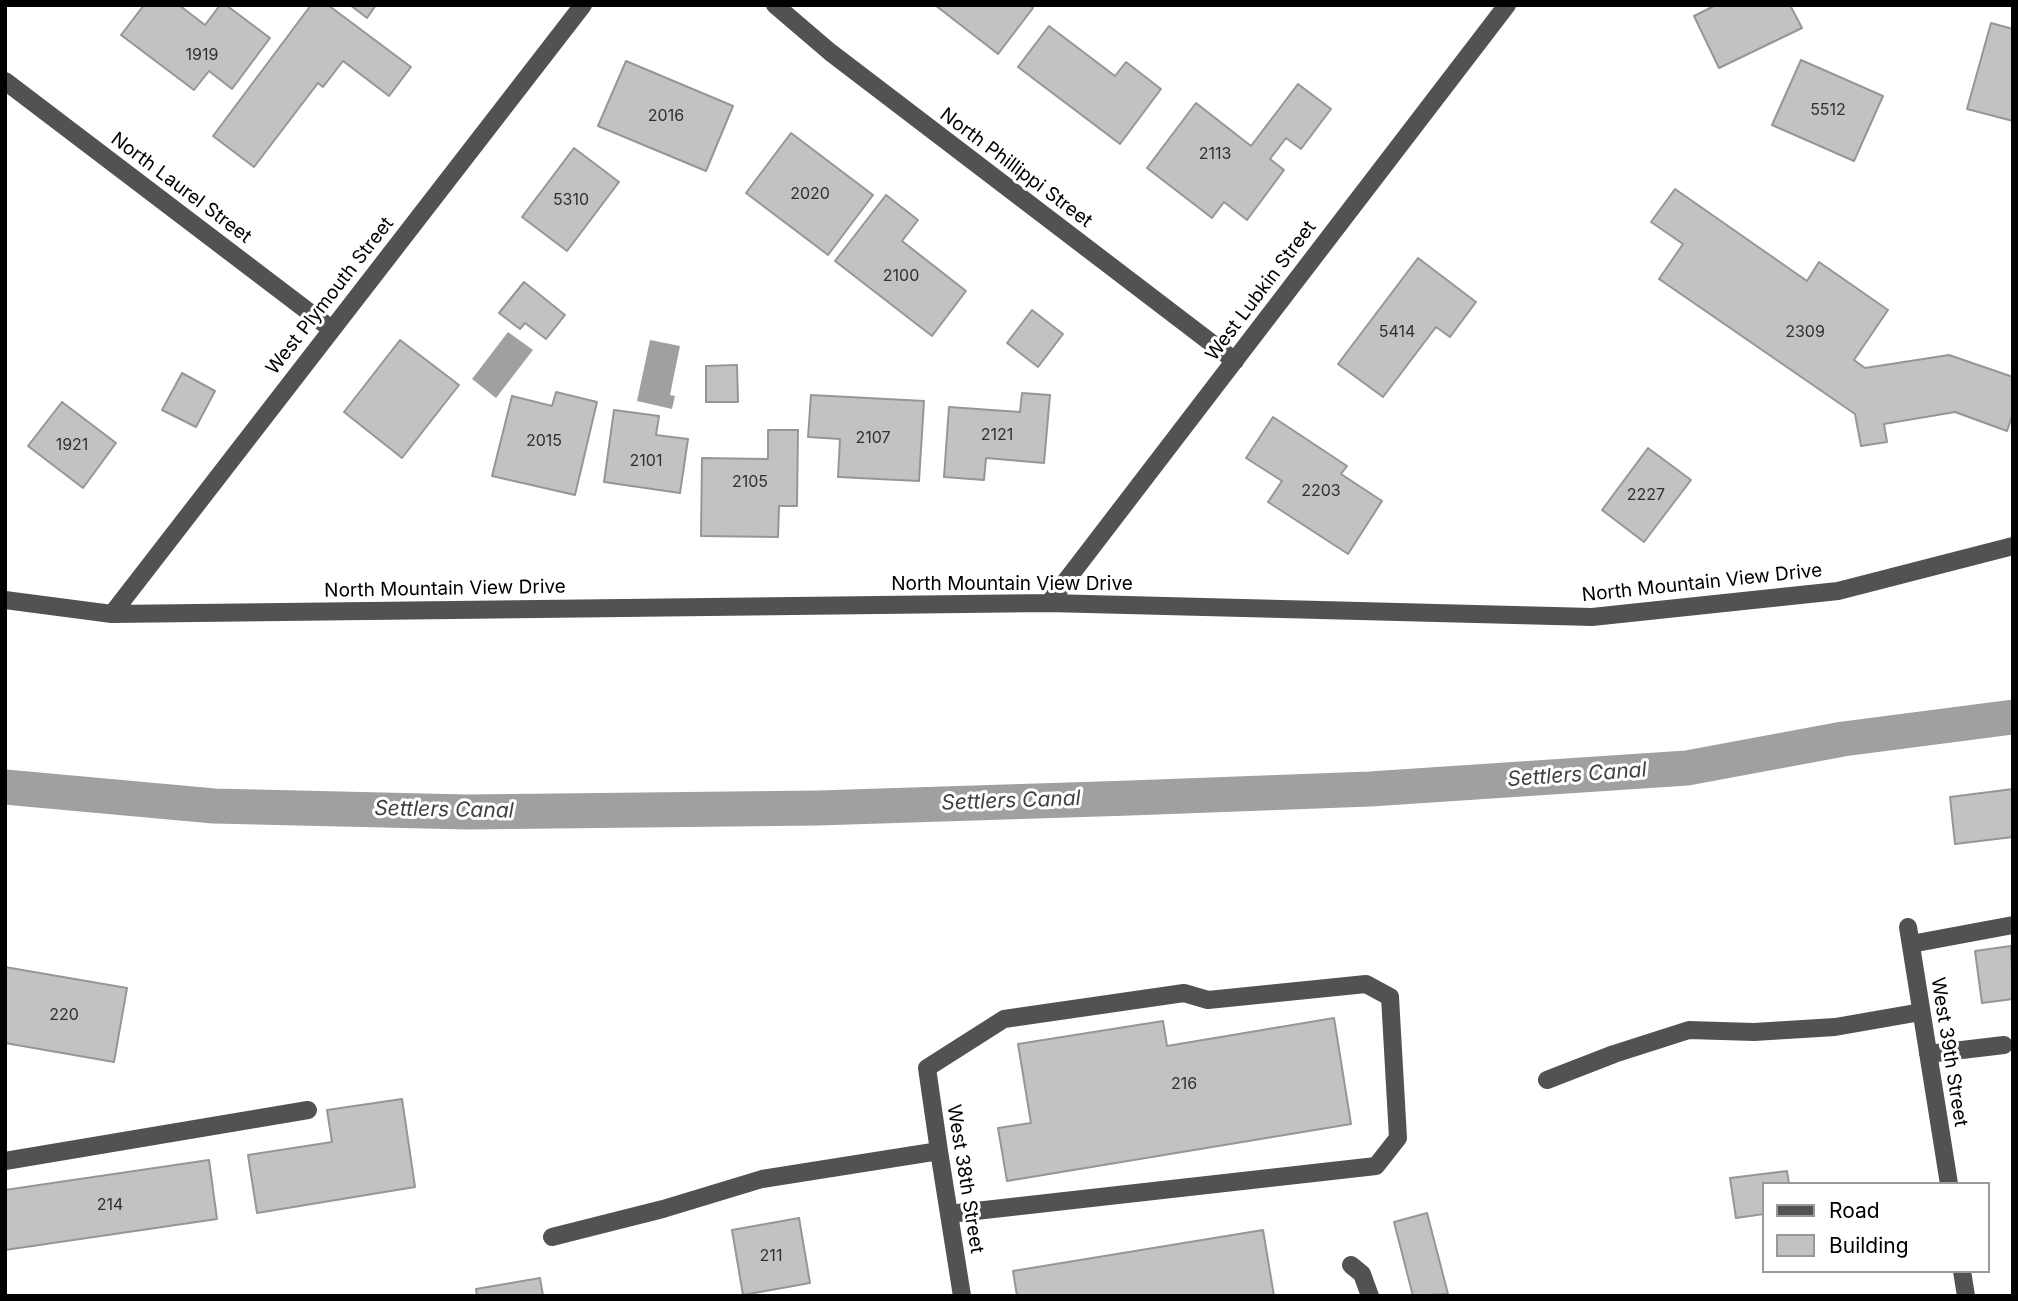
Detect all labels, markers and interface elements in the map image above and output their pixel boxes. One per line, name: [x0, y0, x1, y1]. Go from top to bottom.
house number: 1919: [186, 45, 218, 65]
house number: 5512: [1810, 100, 1846, 120]
street label: North Phillippi Street: [935, 103, 1097, 233]
house number: 2016: [648, 106, 684, 126]
street label: North Laurel Street: [106, 128, 256, 248]
house number: 2113: [1199, 144, 1231, 164]
house number: 2020: [790, 184, 830, 204]
house number: 5310: [553, 190, 589, 210]
street label: West Plymouth Street: [261, 213, 399, 379]
street label: West Lubkin Street: [1201, 217, 1321, 365]
house number: 2100: [883, 266, 919, 286]
house number: 5414: [1379, 322, 1415, 342]
house number: 2309: [1785, 322, 1825, 342]
house number: 2121: [981, 425, 1013, 445]
house number: 2107: [855, 428, 891, 448]
house number: 2015: [526, 431, 562, 451]
house number: 1921: [56, 435, 88, 455]
house number: 2101: [630, 451, 662, 471]
house number: 2105: [732, 472, 768, 492]
house number: 2203: [1301, 481, 1341, 501]
house number: 2227: [1627, 485, 1665, 505]
street label: North Mountain View Drive: [1581, 559, 1823, 607]
street label: North Mountain View Drive: [891, 573, 1133, 595]
street label: North Mountain View Drive: [324, 575, 566, 603]
water label: Settlers Canal: [1507, 758, 1647, 792]
water label: Settlers Canal: [941, 786, 1081, 816]
water label: Settlers Canal: [374, 796, 514, 824]
street label: West 39th Street: [1926, 976, 1972, 1128]
house number: 220: [49, 1005, 79, 1025]
house number: 216: [1171, 1074, 1197, 1094]
street label: West 38th Street: [942, 1103, 988, 1255]
legend: [1762, 1182, 1990, 1273]
house number: 214: [97, 1195, 123, 1215]
text: Road: [1829, 1198, 1880, 1223]
text: Building: [1829, 1233, 1909, 1258]
house number: 211: [760, 1246, 782, 1266]

